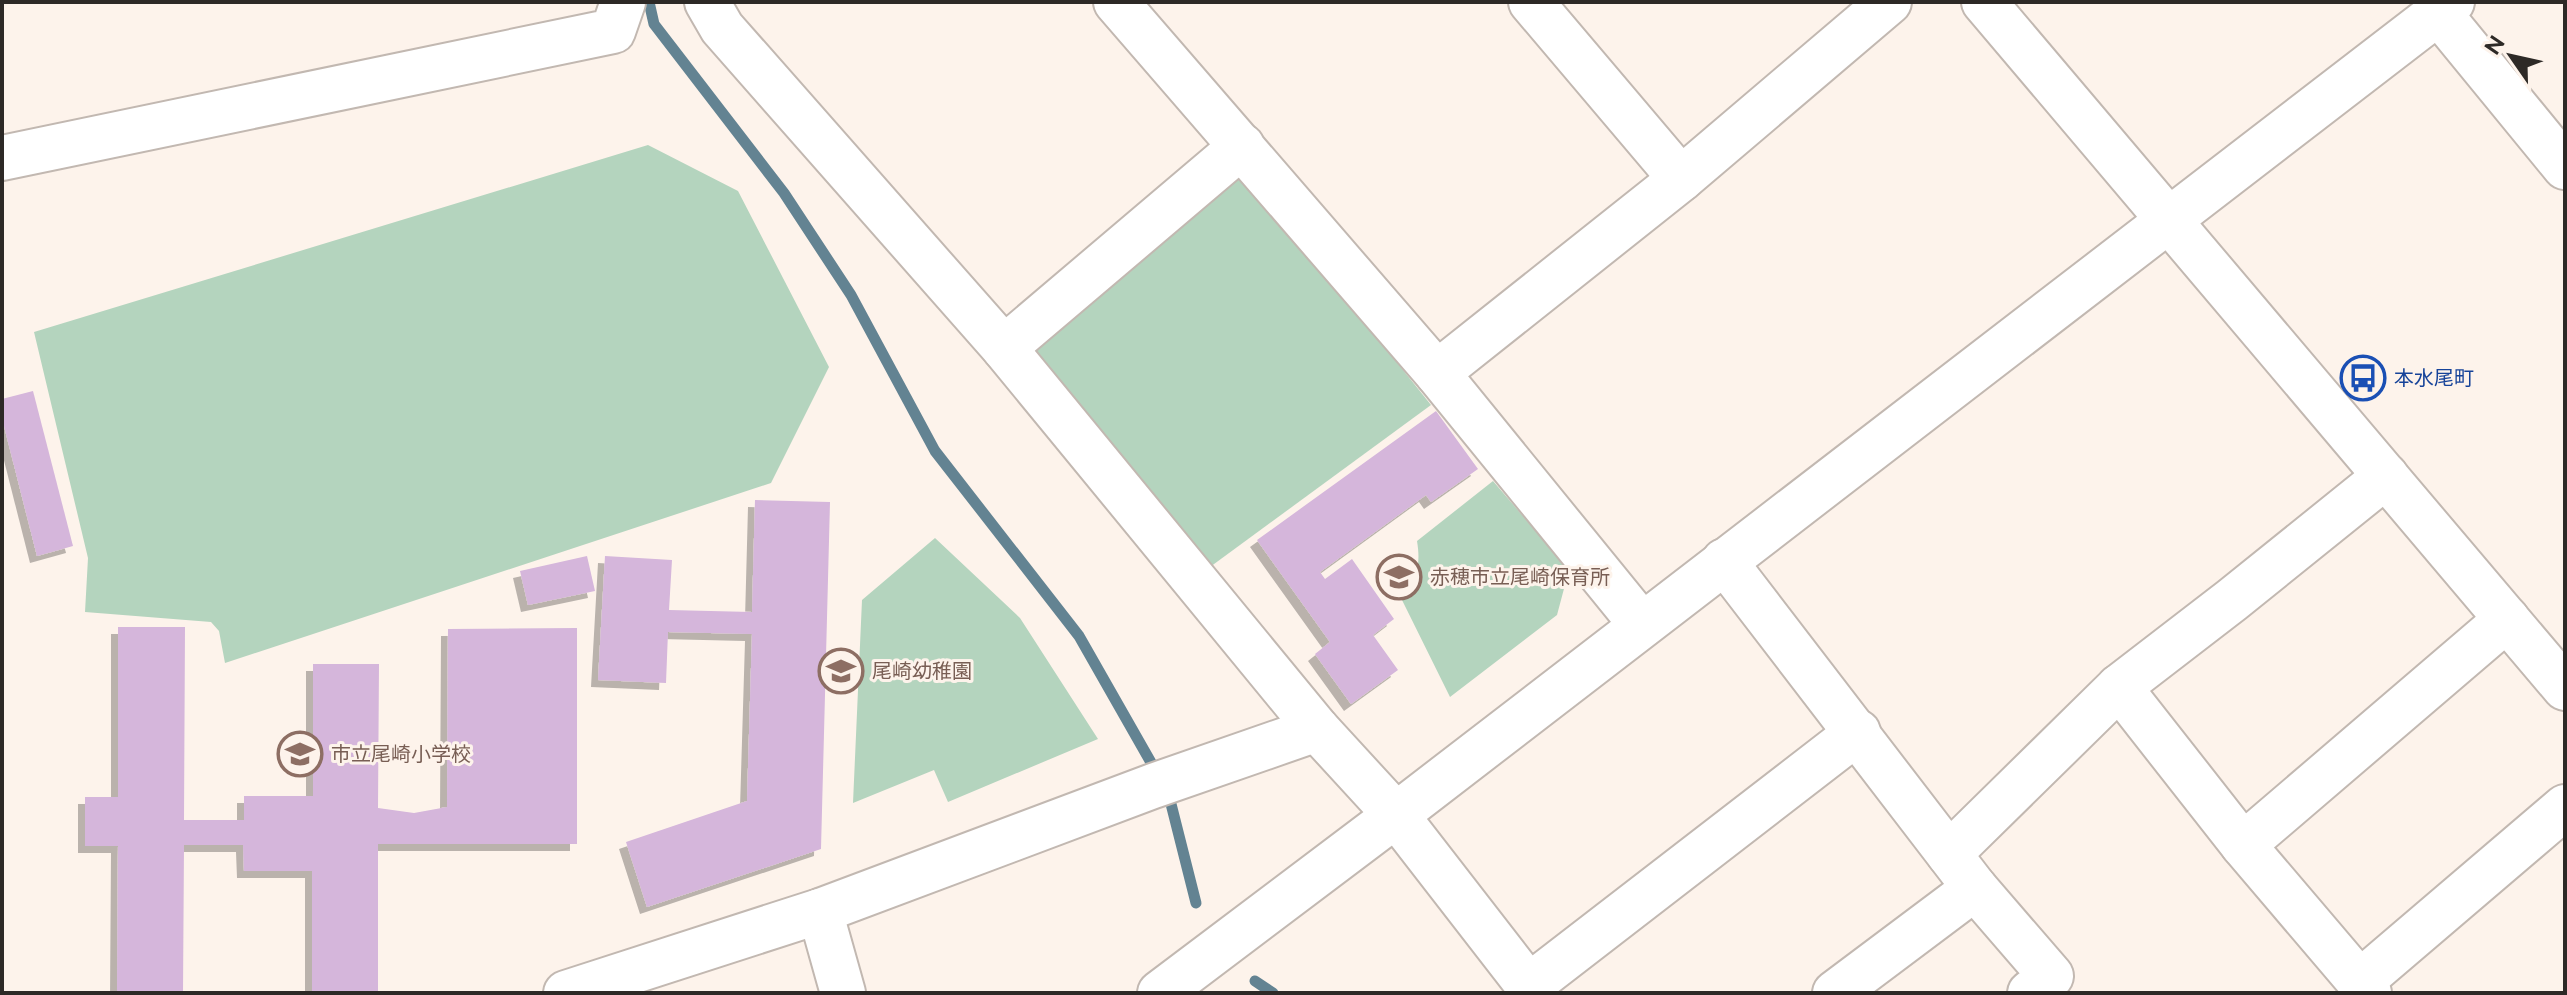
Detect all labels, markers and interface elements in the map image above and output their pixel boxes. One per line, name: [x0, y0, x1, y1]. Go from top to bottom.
north arrow: [2471, 16, 2551, 96]
text: N: [2479, 31, 2510, 59]
bus stop icon: 本水尾町: [2339, 354, 2387, 402]
place label: 本水尾町: [2394, 366, 2474, 390]
school or university icon: 赤穂市立尾崎保育所: [1375, 553, 1423, 601]
place label: 赤穂市立尾崎保育所: [1430, 565, 1610, 589]
school or university icon: 尾崎幼稚園: [817, 647, 865, 695]
place label: 尾崎幼稚園: [872, 659, 972, 683]
school or university icon: 市立尾崎小学校: [276, 730, 324, 778]
place label: 市立尾崎小学校: [331, 742, 471, 766]

